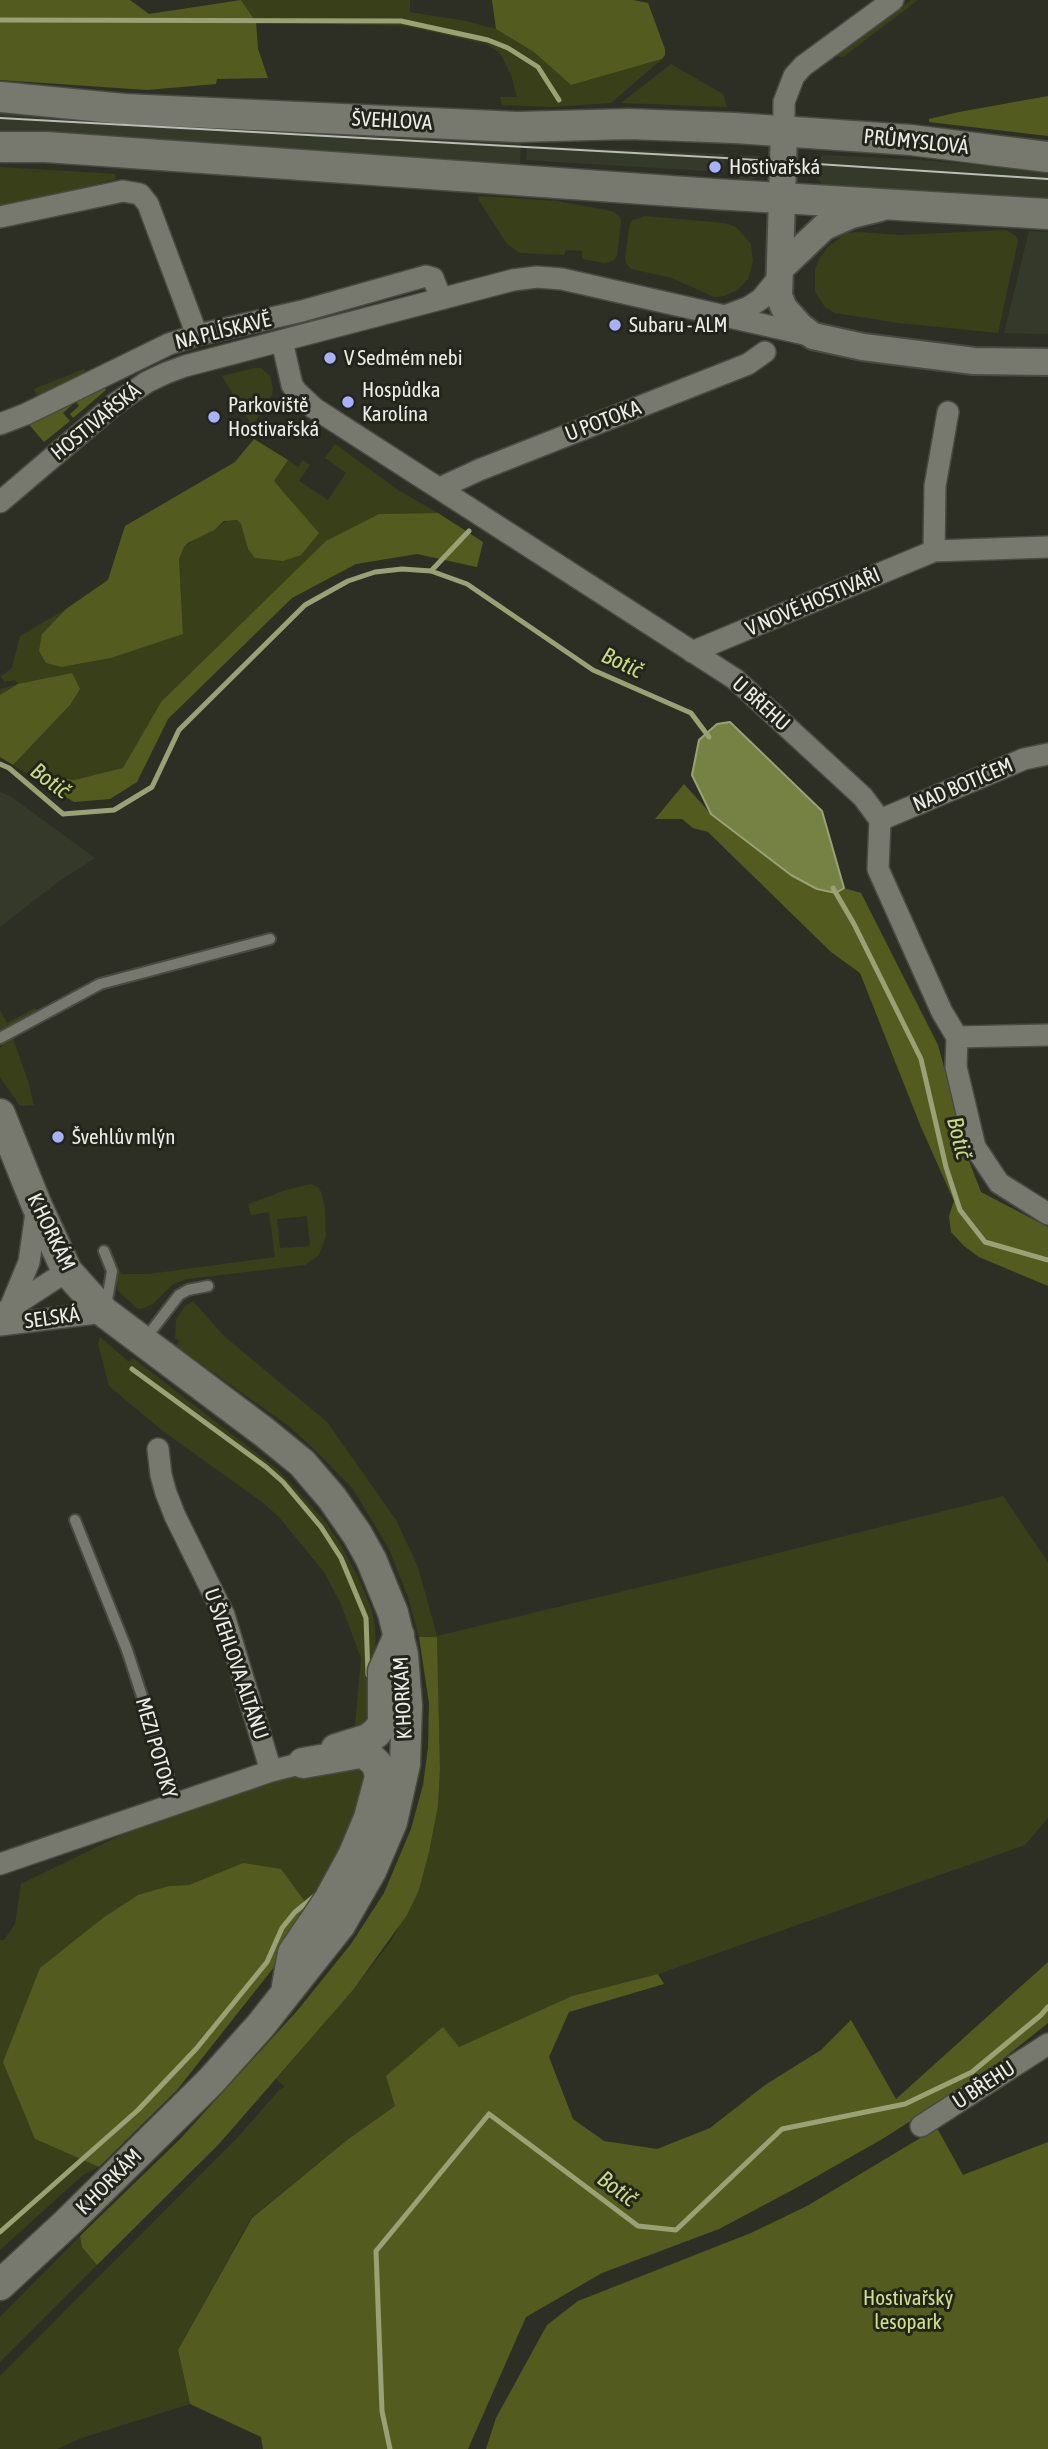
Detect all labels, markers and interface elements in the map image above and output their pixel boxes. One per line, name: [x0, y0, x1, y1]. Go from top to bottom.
street label: ŠVEHLOVA: [351, 106, 433, 136]
street label: PRŮMYSLOVÁ: [862, 124, 970, 160]
place label: Hostivařská: [729, 154, 820, 180]
marker: Hostivařská: [707, 159, 723, 175]
street label: NA PLÍSKAVĚ: [173, 307, 273, 355]
place label: Subaru - ALM: [629, 312, 728, 338]
marker: Subaru - ALM: [607, 317, 623, 333]
place label: V Sedmém nebi: [344, 345, 463, 371]
marker: V Sedmém nebi: [322, 350, 338, 366]
place label: Hospůdka Karolína: [362, 377, 441, 427]
street label: HOSTIVAŘSKÁ: [46, 378, 146, 466]
place label: Parkoviště Hostivařská: [228, 392, 319, 442]
marker: Hospůdka Karolína: [340, 394, 356, 410]
street label: U POTOKA: [562, 395, 644, 447]
marker: Parkoviště Hostivařská: [206, 409, 222, 425]
street label: V NOVÉ HOSTIVAŘI: [742, 562, 884, 642]
water label: Botič: [597, 642, 647, 684]
street label: U BŘEHU: [727, 671, 795, 737]
street label: NAD BOTIČEM: [909, 753, 1017, 817]
water label: Botič: [25, 757, 75, 805]
water label: Botič: [941, 1114, 977, 1162]
place label: Švehlův mlýn: [72, 1124, 175, 1150]
marker: Švehlův mlýn: [50, 1129, 66, 1145]
street label: K HORKÁM: [22, 1189, 80, 1275]
street label: SELSKÁ: [23, 1302, 81, 1334]
street label: U ŠVEHLOVA ALTÁNU: [198, 1585, 274, 1743]
street label: K HORKÁM: [388, 1656, 418, 1740]
street label: MEZI POTOKY: [130, 1695, 182, 1801]
street label: U BŘEHU: [948, 2056, 1020, 2114]
street label: K HORKÁM: [71, 2144, 147, 2220]
water label: Botič: [592, 2165, 642, 2213]
park label: Hostivařský lesopark: [863, 2285, 953, 2335]

